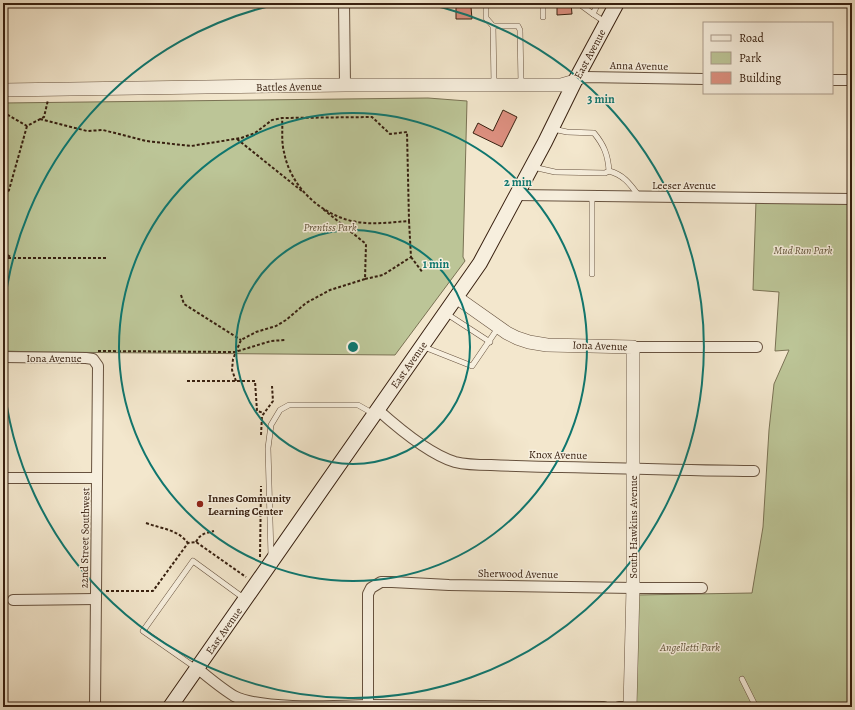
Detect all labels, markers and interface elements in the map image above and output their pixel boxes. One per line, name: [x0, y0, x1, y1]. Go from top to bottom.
legend: [703, 22, 833, 94]
street label: East Avenue: [571, 26, 609, 82]
text: Road: [739, 30, 765, 46]
text: Park: [739, 50, 762, 66]
street label: Anna Avenue: [609, 58, 668, 74]
text: Building: [739, 70, 781, 86]
street label: Battles Avenue: [256, 79, 322, 95]
text: 3 min: [587, 91, 615, 107]
text: 2 min: [504, 174, 532, 190]
street label: Leeser Avenue: [652, 178, 716, 193]
park label: Prentiss Park: [303, 220, 357, 235]
park label: Mud Run Park: [774, 243, 833, 258]
text: 1 min: [423, 256, 450, 272]
street label: East Avenue: [387, 338, 431, 392]
street label: Iona Avenue: [572, 338, 628, 354]
centre of rings: [346, 340, 360, 354]
street label: Iona Avenue: [26, 351, 82, 366]
street label: Knox Avenue: [529, 447, 587, 463]
street label: South Hawkins Avenue: [626, 475, 641, 579]
street label: 22nd Street Southwest: [77, 487, 93, 588]
place label: Innes Community Learning Center: [208, 491, 292, 519]
marker: Innes Community Learning Center: [195, 499, 205, 509]
street label: Sherwood Avenue: [478, 566, 558, 582]
street label: East Avenue: [202, 604, 246, 658]
park label: Angelletti Park: [659, 640, 720, 655]

